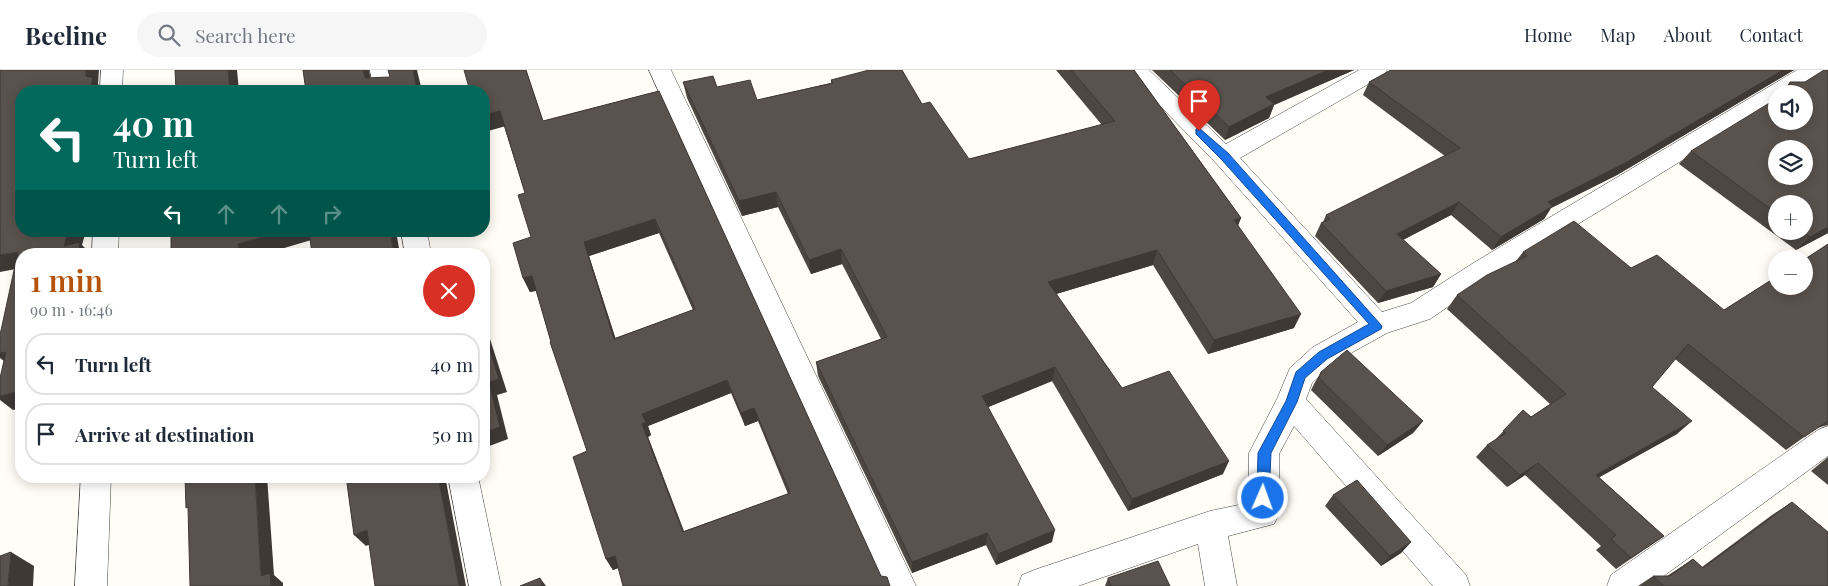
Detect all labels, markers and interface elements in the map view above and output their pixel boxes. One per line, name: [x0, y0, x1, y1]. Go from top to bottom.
search box: [137, 12, 487, 57]
text: Beeline: [25, 19, 107, 51]
icon: search: [155, 21, 183, 49]
text: Search here: [195, 22, 296, 48]
text: Home: [1524, 23, 1572, 47]
text: Map: [1600, 23, 1635, 47]
text: About: [1663, 23, 1712, 47]
text: Contact: [1740, 23, 1803, 47]
pin: [1178, 80, 1220, 131]
map controls: [1768, 85, 1813, 295]
button: sound: [1768, 85, 1813, 130]
icon: arrive: [1185, 87, 1213, 115]
text: 40 m: [113, 99, 194, 146]
icon: left: [30, 105, 95, 170]
button: layers: [1768, 140, 1813, 185]
text: Turn left: [113, 144, 198, 174]
button: +: [1768, 195, 1813, 240]
icon: left: [159, 200, 187, 228]
icon: ahead: [212, 200, 240, 228]
icon: ahead: [265, 200, 293, 228]
icon: right: [318, 200, 346, 228]
button: −: [1768, 250, 1813, 295]
text: 1 min: [30, 260, 103, 300]
button: close: [423, 265, 475, 317]
text: 90 m · 16:46: [30, 299, 113, 320]
icon: left: [32, 350, 60, 378]
text: Turn left: [75, 351, 152, 377]
text: 40 m: [431, 351, 473, 377]
icon: arrive: [32, 420, 60, 448]
text: Arrive at destination: [75, 421, 255, 447]
text: 50 m: [432, 421, 473, 447]
position arrow: [1236, 471, 1288, 523]

